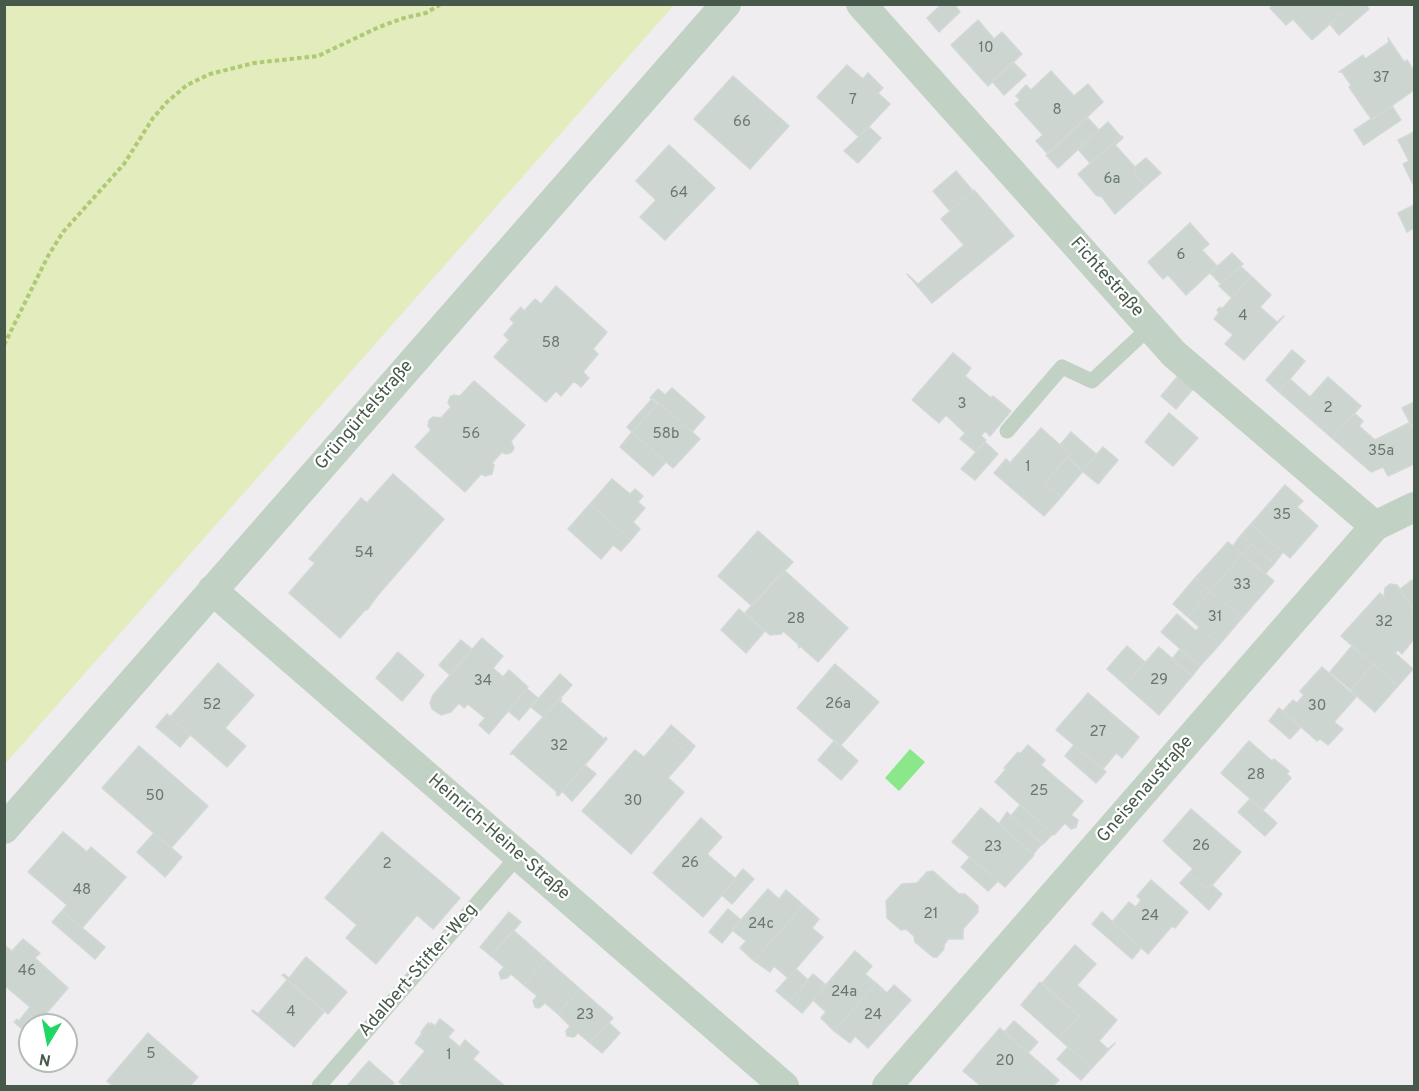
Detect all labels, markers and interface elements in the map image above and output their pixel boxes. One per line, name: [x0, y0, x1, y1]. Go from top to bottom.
house number: 10: [978, 40, 994, 58]
house number: 37: [1373, 70, 1389, 88]
house number: 7: [849, 92, 857, 110]
house number: 8: [1052, 102, 1062, 120]
house number: 66: [733, 114, 751, 132]
house number: 6a: [1104, 171, 1120, 189]
house number: 64: [670, 185, 688, 203]
street label: Fichtestraße: [1065, 234, 1147, 322]
house number: 6: [1177, 247, 1185, 265]
house number: 4: [1238, 308, 1248, 326]
house number: 58: [542, 335, 560, 353]
street label: Grüngürtelstraße: [311, 357, 419, 475]
house number: 3: [957, 396, 967, 414]
house number: 2: [1323, 400, 1333, 418]
house number: 56: [462, 426, 480, 444]
house number: 58b: [653, 426, 679, 444]
house number: 35a: [1368, 443, 1394, 461]
house number: 1: [1025, 459, 1031, 477]
house number: 35: [1273, 507, 1291, 525]
house number: 54: [355, 545, 373, 563]
house number: 33: [1233, 577, 1251, 595]
house number: 31: [1208, 609, 1222, 627]
house number: 28: [787, 611, 805, 629]
house number: 32: [1375, 614, 1393, 632]
house number: 29: [1150, 672, 1168, 690]
house number: 34: [474, 673, 492, 691]
house number: 26a: [825, 696, 851, 714]
house number: 52: [203, 697, 221, 715]
house number: 30: [1308, 698, 1326, 716]
house number: 27: [1090, 724, 1106, 742]
street label: Gneisenaustraße: [1094, 732, 1198, 848]
house number: 32: [550, 738, 568, 756]
house number: 28: [1247, 767, 1265, 785]
street label: Heinrich-Heine-Straße: [422, 770, 574, 906]
house number: 25: [1030, 783, 1048, 801]
house number: 50: [146, 788, 164, 806]
house number: 30: [624, 793, 642, 811]
house number: 26: [1192, 838, 1210, 856]
house number: 23: [984, 839, 1002, 857]
house number: 26: [681, 855, 699, 873]
house number: 2: [382, 856, 392, 874]
house number: 48: [73, 882, 91, 900]
street label: Adalbert-Stifter-Weg: [355, 900, 483, 1042]
house number: 21: [924, 906, 938, 924]
house number: 24: [1141, 908, 1159, 926]
house number: 24c: [748, 916, 774, 934]
house number: 46: [18, 963, 36, 981]
house number: 24a: [831, 984, 857, 1002]
house number: 4: [286, 1004, 296, 1022]
house number: 23: [576, 1007, 594, 1025]
house number: 24: [864, 1007, 882, 1025]
north arrow: [18, 1013, 78, 1073]
house number: 5: [146, 1046, 156, 1064]
house number: 1: [446, 1047, 452, 1065]
text: N: [38, 1048, 53, 1070]
house number: 20: [996, 1053, 1014, 1071]

